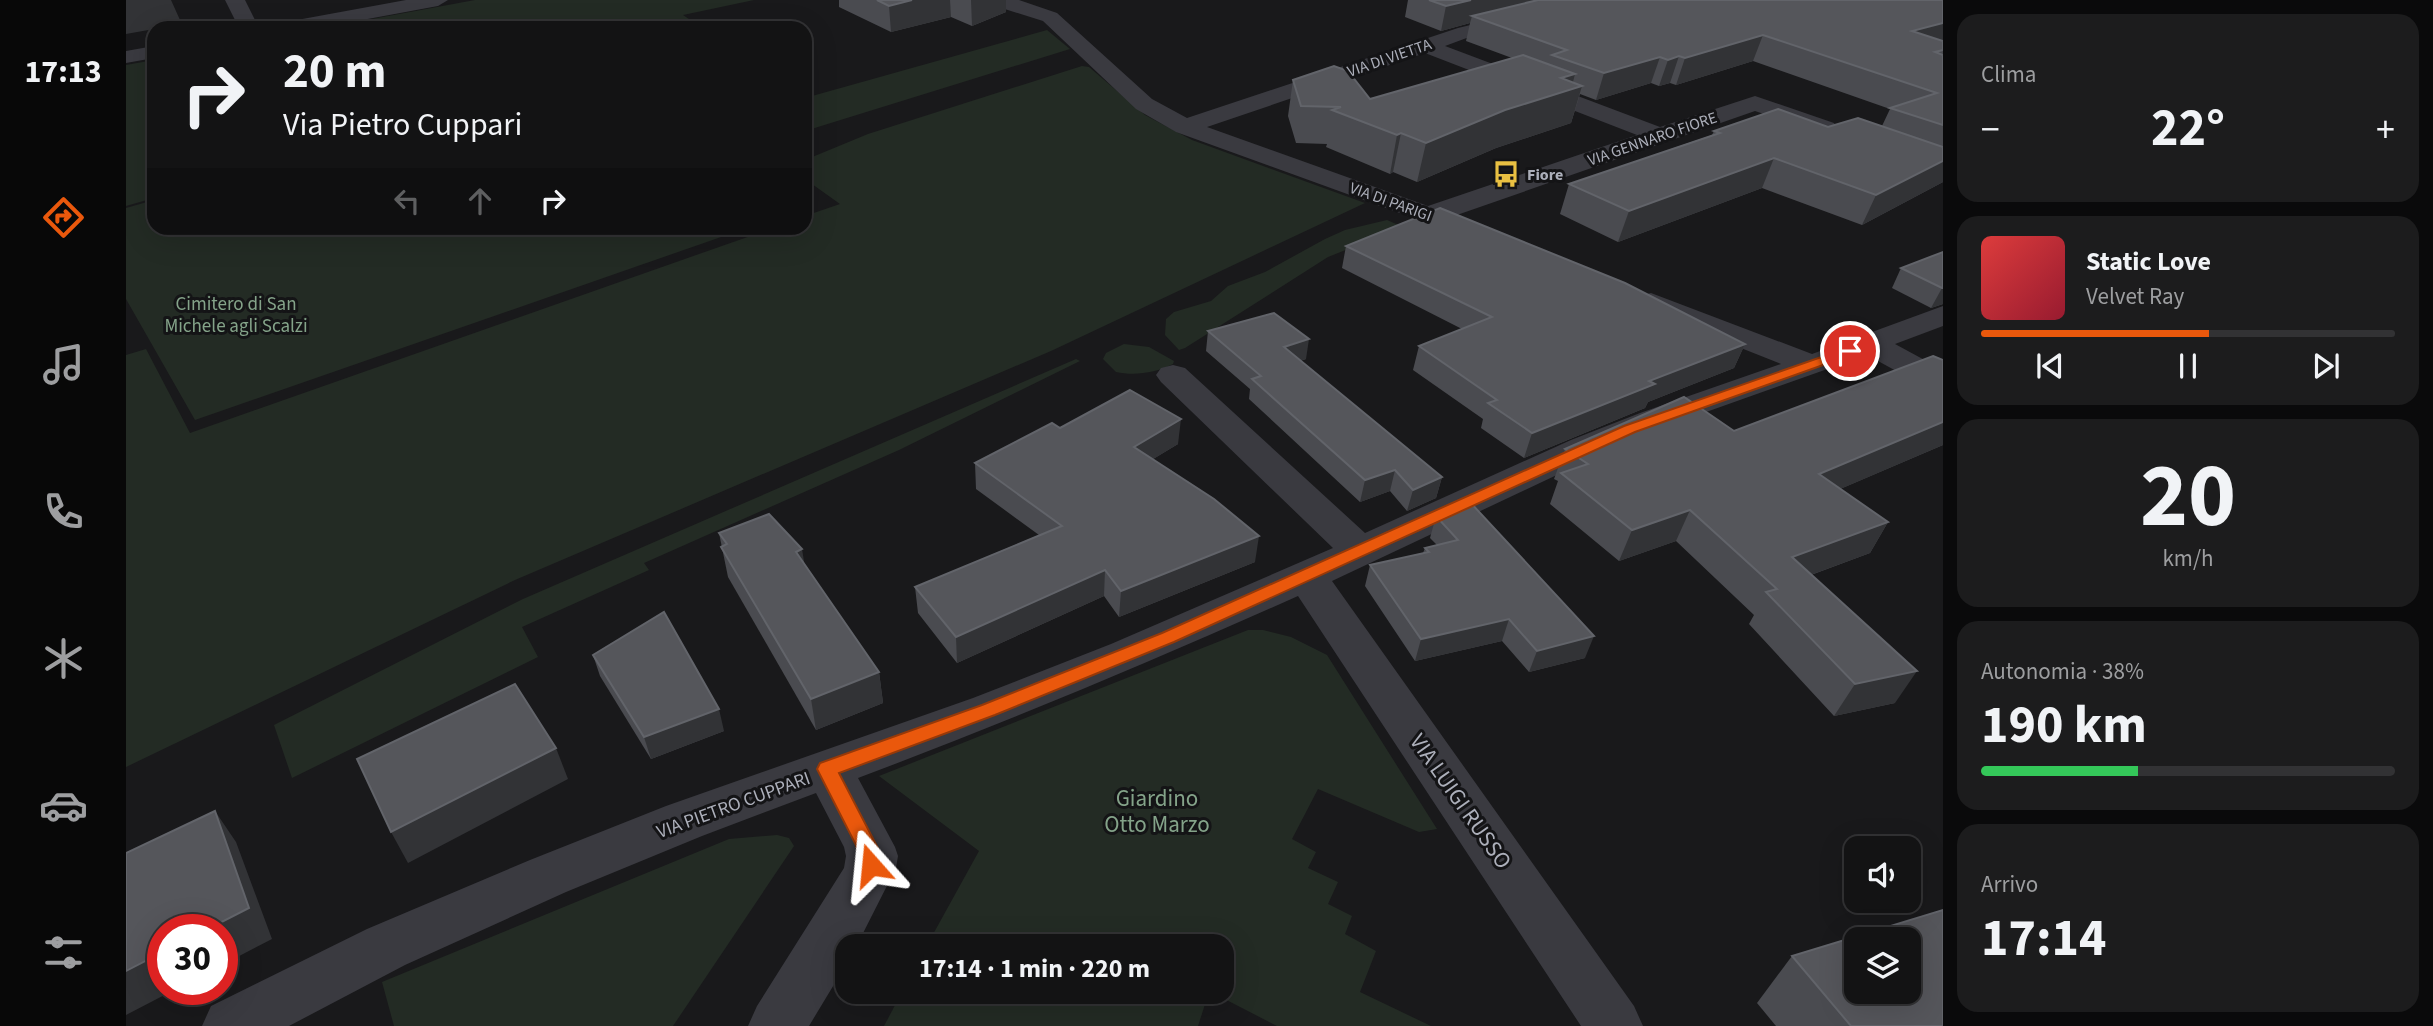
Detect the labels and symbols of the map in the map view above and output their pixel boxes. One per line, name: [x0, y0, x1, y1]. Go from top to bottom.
street label: VIA DI VIETTA: [1344, 33, 1435, 83]
street label: VIA GENNARO FIORE: [1585, 107, 1720, 171]
bus stop icon: Fiore: [1491, 159, 1521, 189]
place label: Fiore: [1527, 164, 1563, 186]
street label: VIA DI PARIGI: [1346, 177, 1435, 227]
park label: Cimitero di San Michele agli Scalzi: [164, 291, 308, 340]
pin: [1820, 321, 1880, 381]
street label: VIA LUIGI RUSSO: [1402, 727, 1520, 876]
street label: VIA PIETRO CUPPARI: [653, 765, 814, 846]
park label: Giardino Otto Marzo: [1104, 782, 1210, 841]
position arrow: [834, 828, 908, 902]
speed limit sign: 30: [147, 914, 238, 1005]

